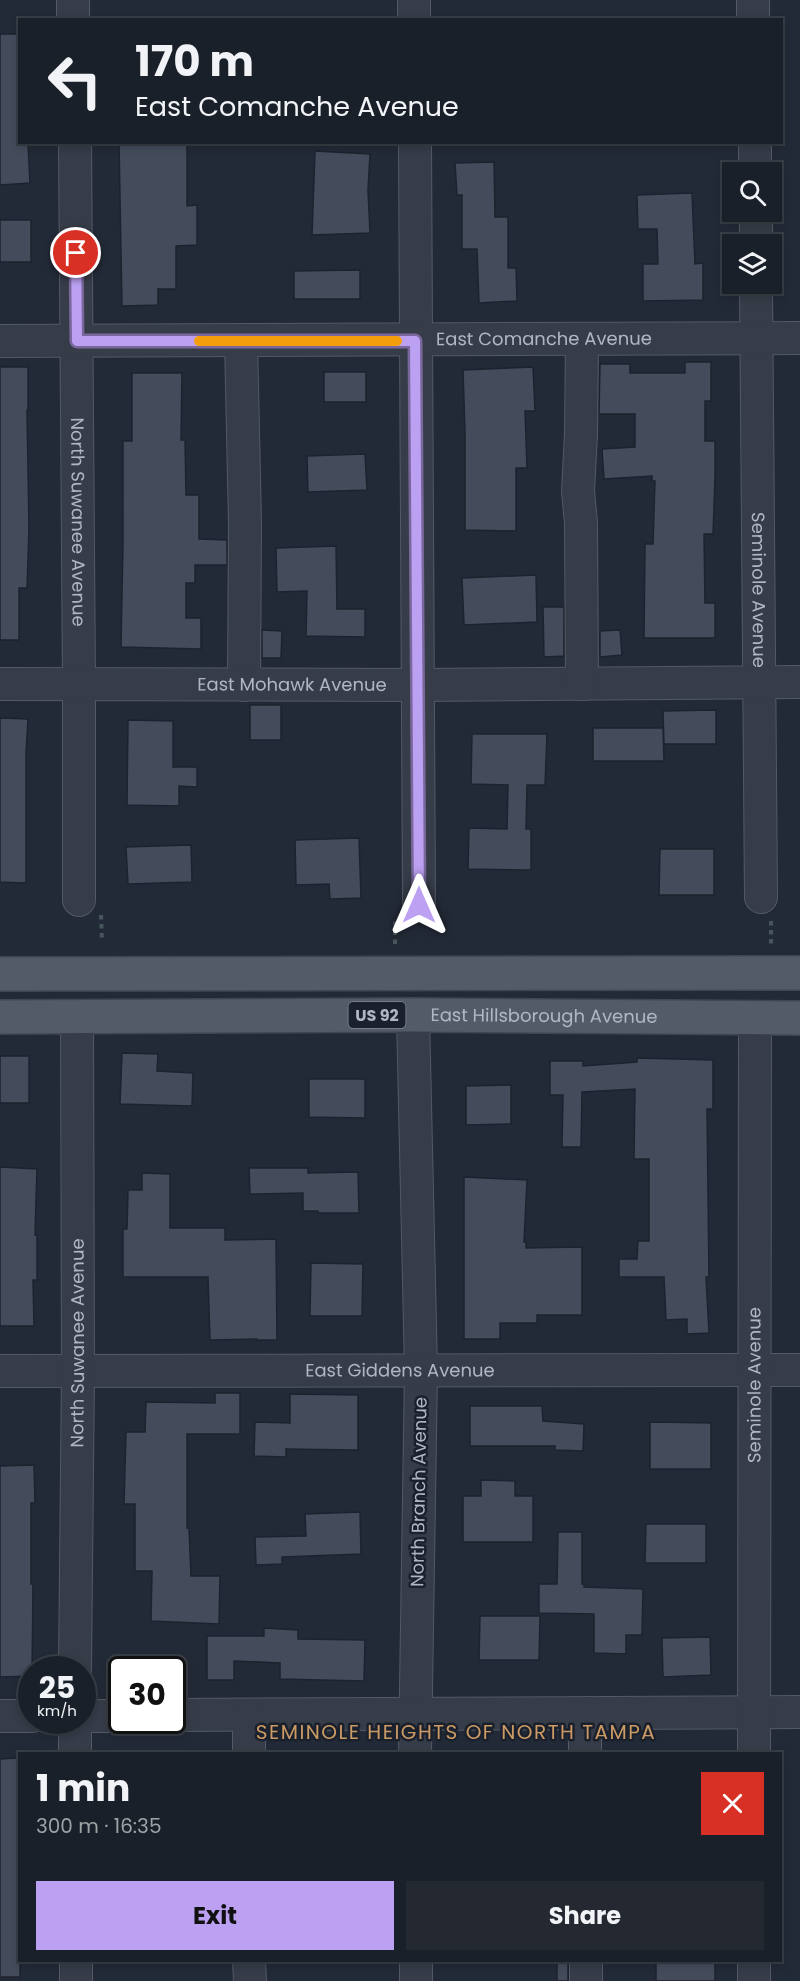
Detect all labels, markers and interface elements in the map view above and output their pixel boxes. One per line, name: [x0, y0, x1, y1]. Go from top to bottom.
text: 170 m: [135, 32, 254, 91]
icon: left: [36, 42, 114, 120]
text: East Comanche Avenue: [135, 88, 459, 125]
map controls: [722, 162, 782, 294]
button: search: [722, 162, 782, 222]
pin: [50, 227, 101, 278]
button: layers: [722, 234, 782, 294]
icon: arrive: [59, 236, 92, 269]
street label: East Comanche Avenue: [436, 326, 652, 351]
street label: North Suwanee Avenue: [65, 417, 92, 627]
street label: Seminole Avenue: [746, 512, 772, 668]
street label: East Mohawk Avenue: [197, 671, 387, 697]
position arrow: [387, 873, 451, 937]
road number: US 92: [348, 1002, 406, 1028]
street label: East Hillsborough Avenue: [430, 1002, 658, 1029]
street label: North Suwanee Avenue: [64, 1238, 90, 1448]
street label: Seminole Avenue: [741, 1307, 767, 1463]
street label: East Giddens Avenue: [305, 1357, 495, 1383]
street label: North Branch Avenue: [404, 1397, 433, 1587]
speed limit sign: 30: [108, 1656, 186, 1734]
text: 25: [39, 1666, 75, 1709]
text: km/h: [37, 1700, 77, 1721]
district label: SEMINOLE HEIGHTS OF NORTH TAMPA: [256, 1718, 656, 1746]
text: 1 min: [36, 1763, 130, 1814]
button: close: [701, 1772, 764, 1835]
text: 300 m · 16:35: [36, 1812, 161, 1840]
button: Exit: [36, 1881, 394, 1950]
button: Share: [406, 1881, 764, 1950]

